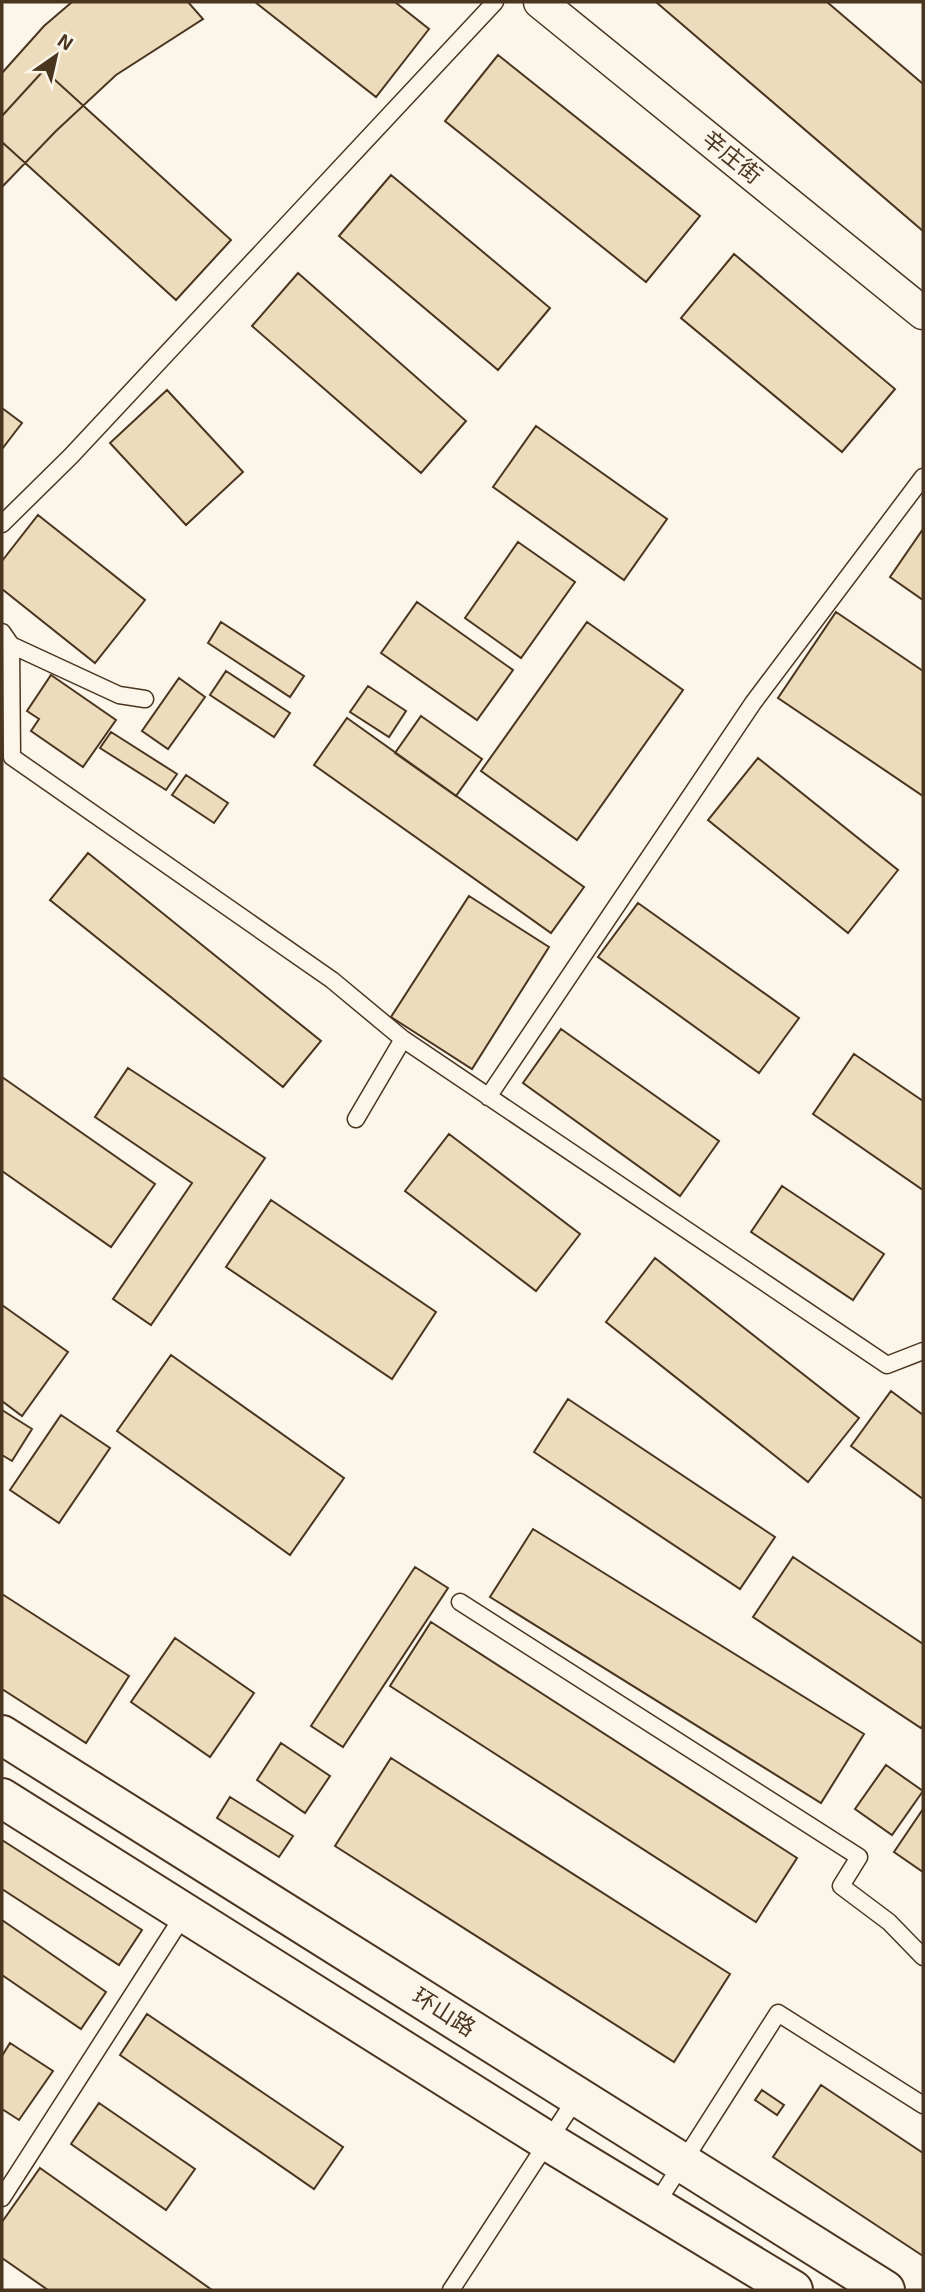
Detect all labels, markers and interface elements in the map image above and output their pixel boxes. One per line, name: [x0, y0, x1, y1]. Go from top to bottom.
north arrow: [21, 21, 91, 91]
text: N: [54, 28, 78, 55]
street label: 辛庄街: [697, 124, 768, 189]
street label: 环山路: [408, 1981, 481, 2041]

